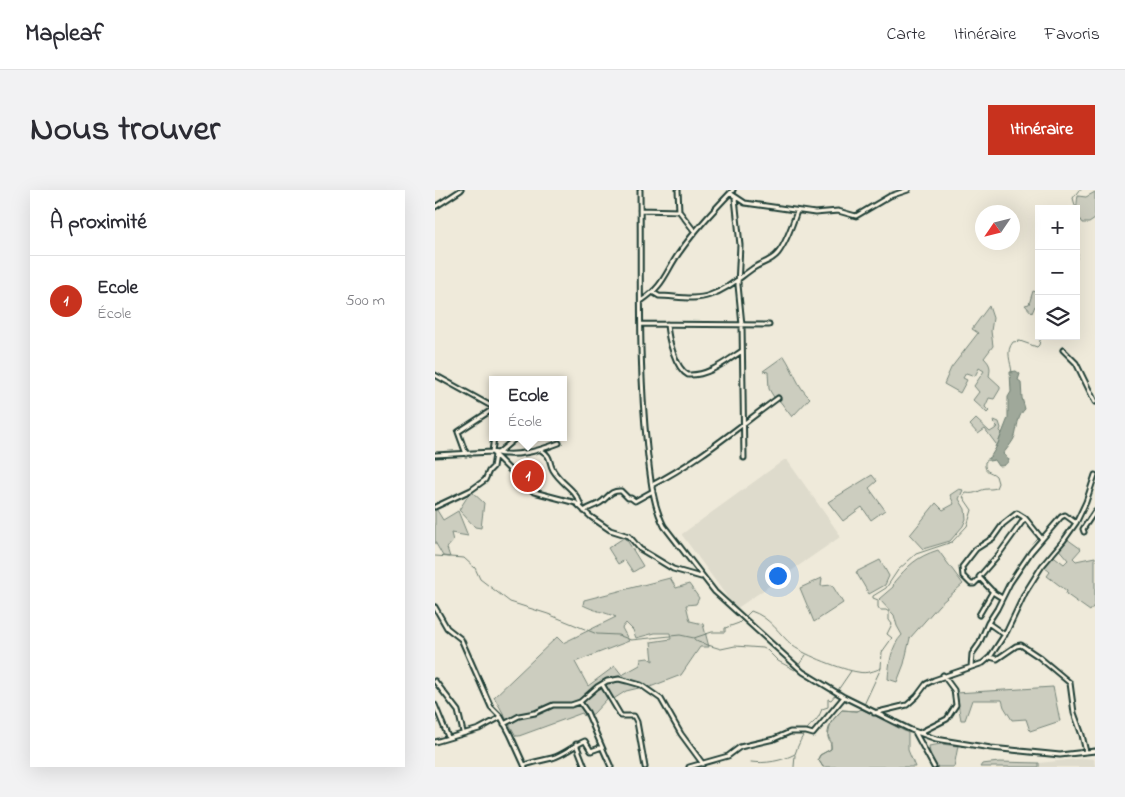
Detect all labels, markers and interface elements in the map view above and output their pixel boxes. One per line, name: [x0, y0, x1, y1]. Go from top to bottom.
text: Mapleaf: [25, 17, 104, 52]
text: Carte: [886, 22, 926, 48]
text: Itinéraire: [954, 22, 1016, 48]
text: Favoris: [1044, 22, 1100, 48]
text: Nous trouver: [30, 105, 220, 156]
button: Itinéraire: [988, 105, 1095, 155]
north arrow: [975, 205, 1020, 250]
map controls: [1035, 205, 1080, 340]
button: +: [1035, 205, 1080, 250]
text: À proximité: [50, 208, 147, 238]
button: −: [1035, 250, 1080, 295]
text: Ecole: [97, 275, 138, 302]
text: 1: [63, 289, 69, 313]
text: 500 m: [346, 289, 385, 313]
button: layers: [1035, 295, 1080, 340]
text: École: [97, 302, 132, 326]
popup: [489, 376, 567, 441]
text: Ecole: [508, 383, 548, 410]
text: École: [508, 410, 542, 434]
pin: 1: [512, 457, 544, 495]
your location: [765, 563, 791, 589]

